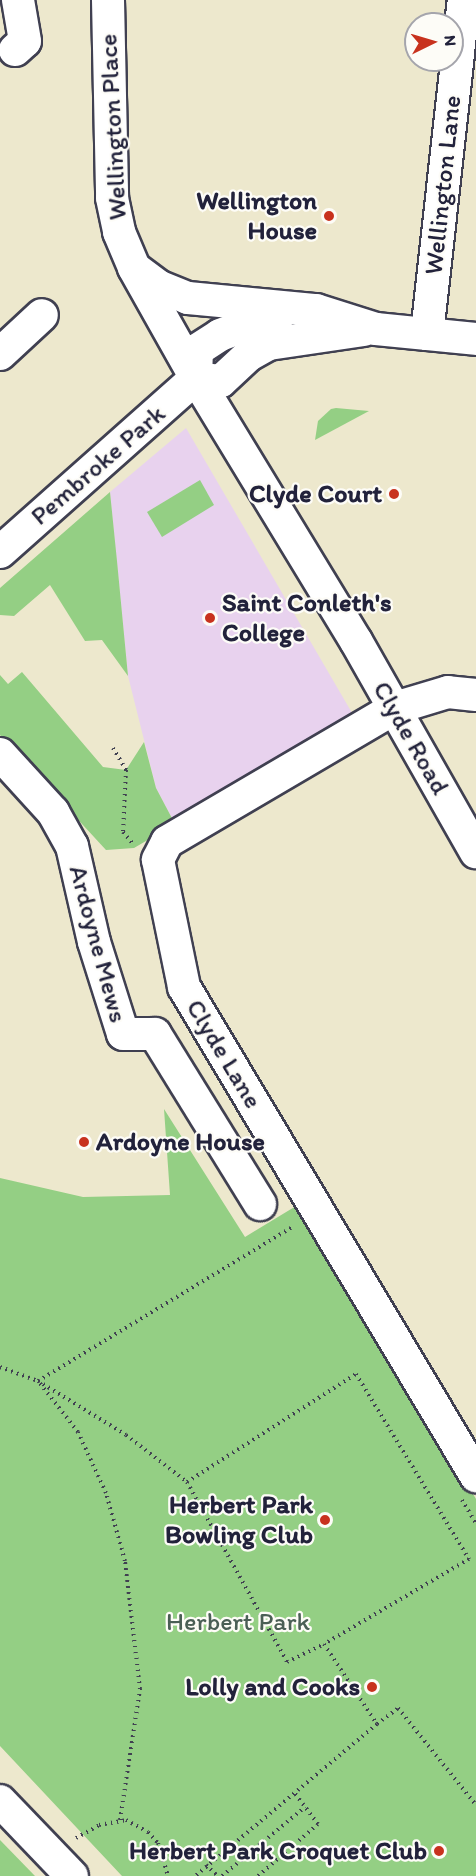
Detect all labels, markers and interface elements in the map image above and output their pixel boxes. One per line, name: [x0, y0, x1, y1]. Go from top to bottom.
north arrow: [404, 12, 464, 72]
street label: Wellington Place: [93, 33, 133, 221]
text: N: [441, 34, 460, 47]
street label: Wellington Lane: [418, 94, 468, 276]
place label: Wellington House: [196, 185, 317, 246]
marker: Wellington House: [322, 209, 336, 223]
street label: Pembroke Park: [24, 398, 172, 532]
place label: Clyde Court: [249, 478, 382, 510]
marker: Clyde Court: [387, 487, 401, 501]
place label: Saint Conleth's College: [222, 587, 392, 648]
marker: Saint Conleth's College: [203, 611, 217, 625]
street label: Clyde Road: [366, 676, 456, 800]
street label: Ardoyne Mews: [62, 862, 134, 1026]
street label: Clyde Lane: [179, 994, 269, 1114]
place label: Ardoyne House: [96, 1126, 265, 1158]
marker: Ardoyne House: [77, 1135, 91, 1149]
place label: Herbert Park Bowling Club: [165, 1489, 313, 1550]
marker: Herbert Park Bowling Club: [318, 1513, 332, 1527]
park label: Herbert Park: [166, 1606, 310, 1638]
place label: Lolly and Cooks: [184, 1671, 360, 1703]
marker: Lolly and Cooks: [365, 1680, 379, 1694]
place label: Herbert Park Croquet Club: [130, 1835, 427, 1867]
marker: Herbert Park Croquet Club: [432, 1844, 446, 1858]

